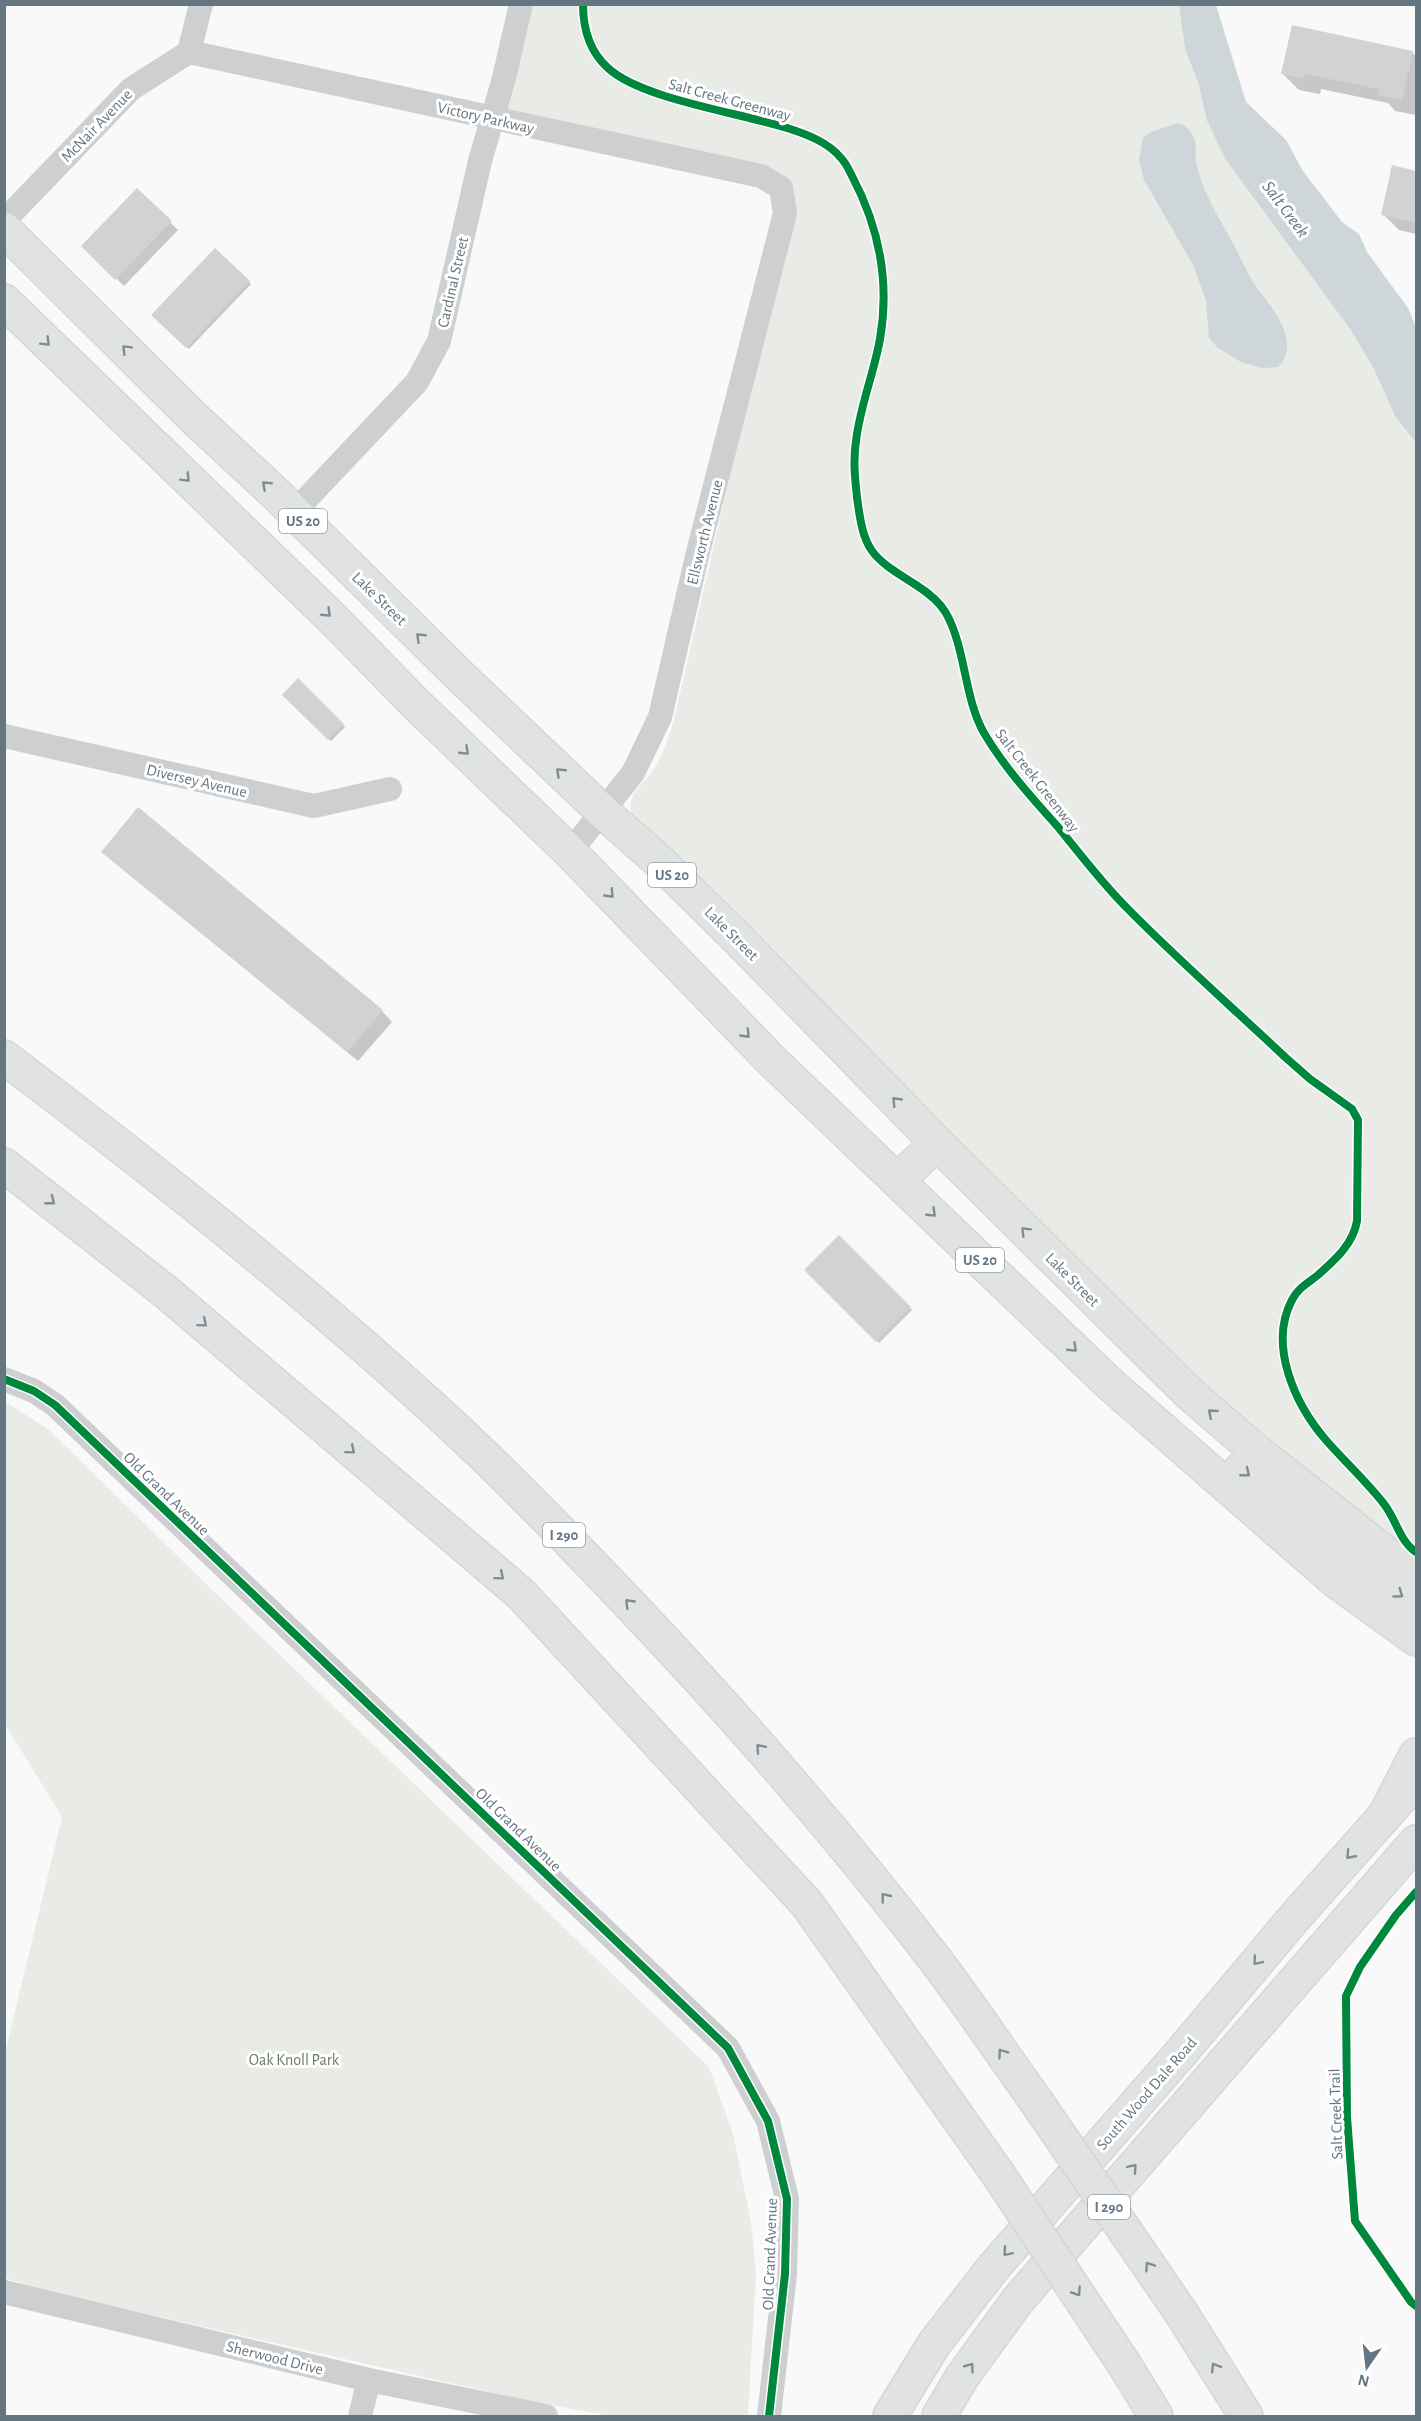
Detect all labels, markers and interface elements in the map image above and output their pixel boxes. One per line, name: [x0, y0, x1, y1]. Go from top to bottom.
street label: Salt Creek Greenway: [667, 76, 793, 125]
street label: McNair Avenue: [58, 86, 135, 165]
street label: Victory Parkway: [436, 99, 536, 138]
water label: Salt Creek: [1258, 178, 1312, 241]
street label: Cardinal Street: [435, 235, 471, 329]
one-way arrow: [40, 335, 50, 346]
one-way arrow: [123, 346, 134, 357]
one-way arrow: [179, 470, 190, 481]
street label: Ellsworth Avenue: [684, 478, 726, 586]
one-way arrow: [263, 481, 273, 492]
road number: US 20: [279, 509, 327, 533]
street label: Lake Street: [349, 569, 410, 628]
one-way arrow: [320, 605, 331, 616]
one-way arrow: [416, 633, 426, 644]
street label: Salt Creek Greenway: [991, 726, 1082, 836]
one-way arrow: [457, 743, 468, 754]
street label: Diversey Avenue: [145, 762, 249, 801]
one-way arrow: [557, 768, 567, 779]
road number: US 20: [648, 863, 696, 887]
one-way arrow: [603, 887, 614, 898]
street label: Lake Street: [701, 904, 761, 964]
one-way arrow: [739, 1027, 750, 1038]
one-way arrow: [893, 1098, 904, 1109]
one-way arrow: [44, 1194, 55, 1205]
one-way arrow: [925, 1206, 935, 1217]
one-way arrow: [1022, 1228, 1033, 1239]
road number: US 20: [956, 1248, 1004, 1272]
street label: Lake Street: [1042, 1250, 1102, 1310]
one-way arrow: [196, 1316, 207, 1327]
one-way arrow: [1066, 1341, 1076, 1352]
one-way arrow: [1208, 1409, 1219, 1420]
one-way arrow: [344, 1442, 355, 1453]
street label: Old Grand Avenue: [120, 1449, 212, 1539]
one-way arrow: [1239, 1466, 1250, 1477]
road number: I 290: [543, 1523, 585, 1547]
one-way arrow: [493, 1569, 504, 1580]
one-way arrow: [1392, 1587, 1403, 1598]
one-way arrow: [625, 1600, 636, 1610]
one-way arrow: [756, 1744, 767, 1755]
street label: Old Grand Avenue: [472, 1785, 564, 1875]
one-way arrow: [1346, 1848, 1357, 1859]
one-way arrow: [881, 1893, 892, 1904]
one-way arrow: [1254, 1955, 1265, 1966]
street label: South Wood Dale Road: [1094, 2034, 1200, 2153]
one-way arrow: [998, 2049, 1009, 2060]
park label: Oak Knoll Park: [249, 2052, 340, 2068]
street label: Salt Creek Trail: [1326, 2068, 1346, 2160]
one-way arrow: [1126, 2164, 1137, 2175]
road number: I 290: [1088, 2195, 1130, 2219]
street label: Old Grand Avenue: [760, 2198, 780, 2310]
one-way arrow: [1003, 2245, 1014, 2256]
one-way arrow: [1145, 2261, 1156, 2272]
one-way arrow: [1070, 2286, 1081, 2297]
north arrow: [1337, 2337, 1397, 2397]
street label: Sherwood Drive: [225, 2338, 325, 2378]
one-way arrow: [963, 2363, 974, 2374]
one-way arrow: [1211, 2363, 1223, 2373]
text: N: [1356, 2371, 1371, 2390]

